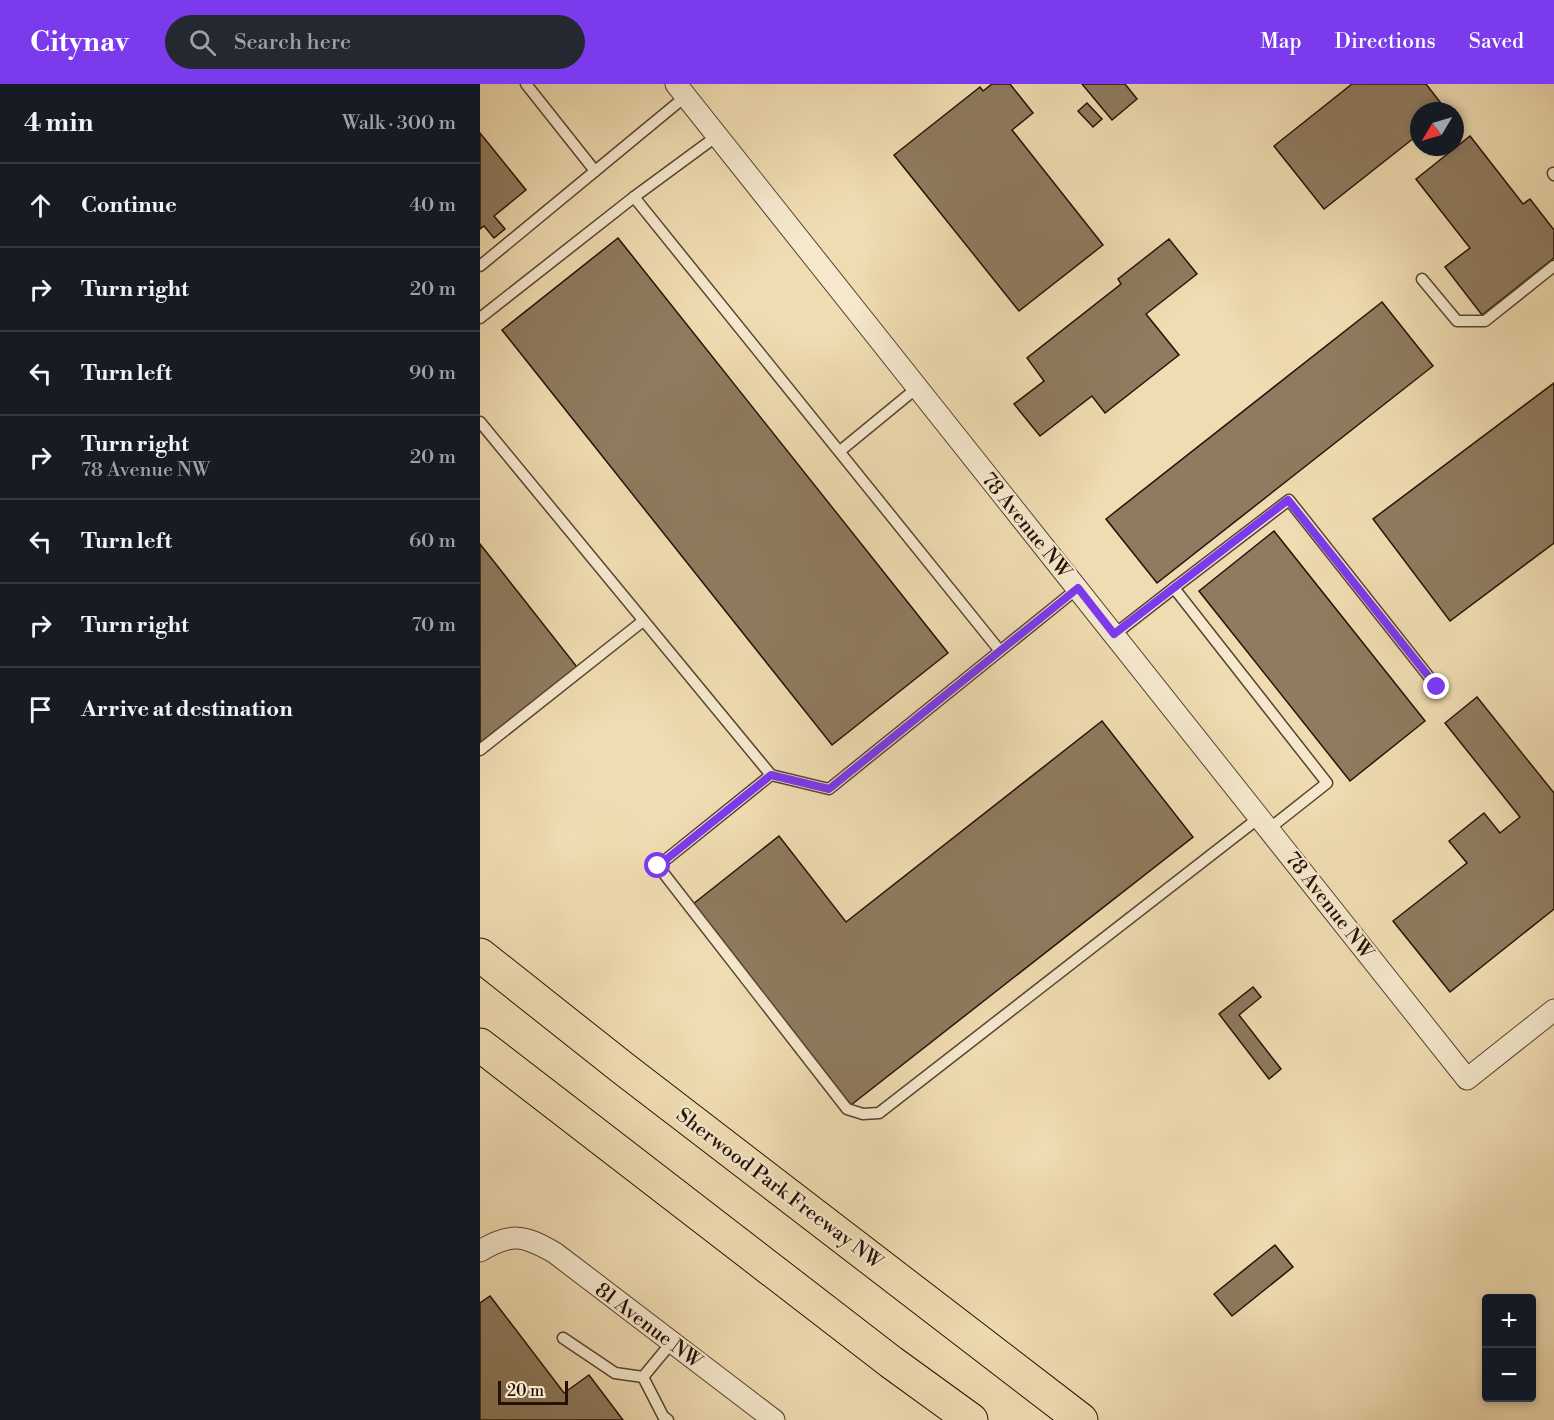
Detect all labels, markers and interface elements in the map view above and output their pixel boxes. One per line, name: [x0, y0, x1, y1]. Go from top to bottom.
search box: [165, 15, 585, 69]
text: Citynav: [30, 25, 129, 60]
icon: search: [186, 26, 219, 59]
text: Search here: [234, 29, 351, 56]
text: Map: [1260, 29, 1302, 55]
text: Directions: [1335, 29, 1436, 55]
text: Saved: [1469, 29, 1524, 55]
north arrow: [1410, 102, 1464, 156]
text: 4 min: [24, 107, 94, 139]
text: Walk · 300 m: [342, 111, 456, 136]
icon: ahead: [24, 189, 57, 222]
text: Continue: [81, 192, 177, 219]
text: 40 m: [409, 193, 456, 218]
icon: right: [24, 273, 57, 306]
text: Turn right: [81, 276, 189, 303]
text: 20 m: [410, 277, 456, 302]
icon: left: [24, 357, 57, 390]
text: Turn left: [81, 360, 172, 387]
text: 90 m: [409, 361, 456, 386]
text: Turn right: [81, 431, 189, 458]
icon: right: [24, 441, 57, 474]
text: 20 m: [410, 445, 456, 470]
text: 78 Avenue NW: [81, 458, 210, 483]
street label: 78 Avenue NW: [975, 468, 1077, 585]
icon: left: [24, 525, 57, 558]
text: Turn left: [81, 528, 172, 555]
text: 60 m: [409, 529, 456, 554]
icon: right: [24, 609, 57, 642]
text: Turn right: [81, 612, 189, 639]
text: 70 m: [412, 613, 456, 638]
route end: [1423, 673, 1449, 699]
icon: arrive: [24, 693, 57, 726]
text: Arrive at destination: [81, 696, 293, 723]
street label: 78 Avenue NW: [1279, 847, 1379, 965]
route start: [644, 852, 670, 878]
street label: Sherwood Park Freeway NW: [671, 1103, 888, 1276]
street label: 81 Avenue NW: [590, 1278, 707, 1375]
map controls: [1482, 1294, 1536, 1402]
button: +: [1482, 1294, 1536, 1348]
button: −: [1482, 1348, 1536, 1402]
scale bar: [498, 1378, 568, 1406]
text: 20 m: [507, 1381, 544, 1401]

